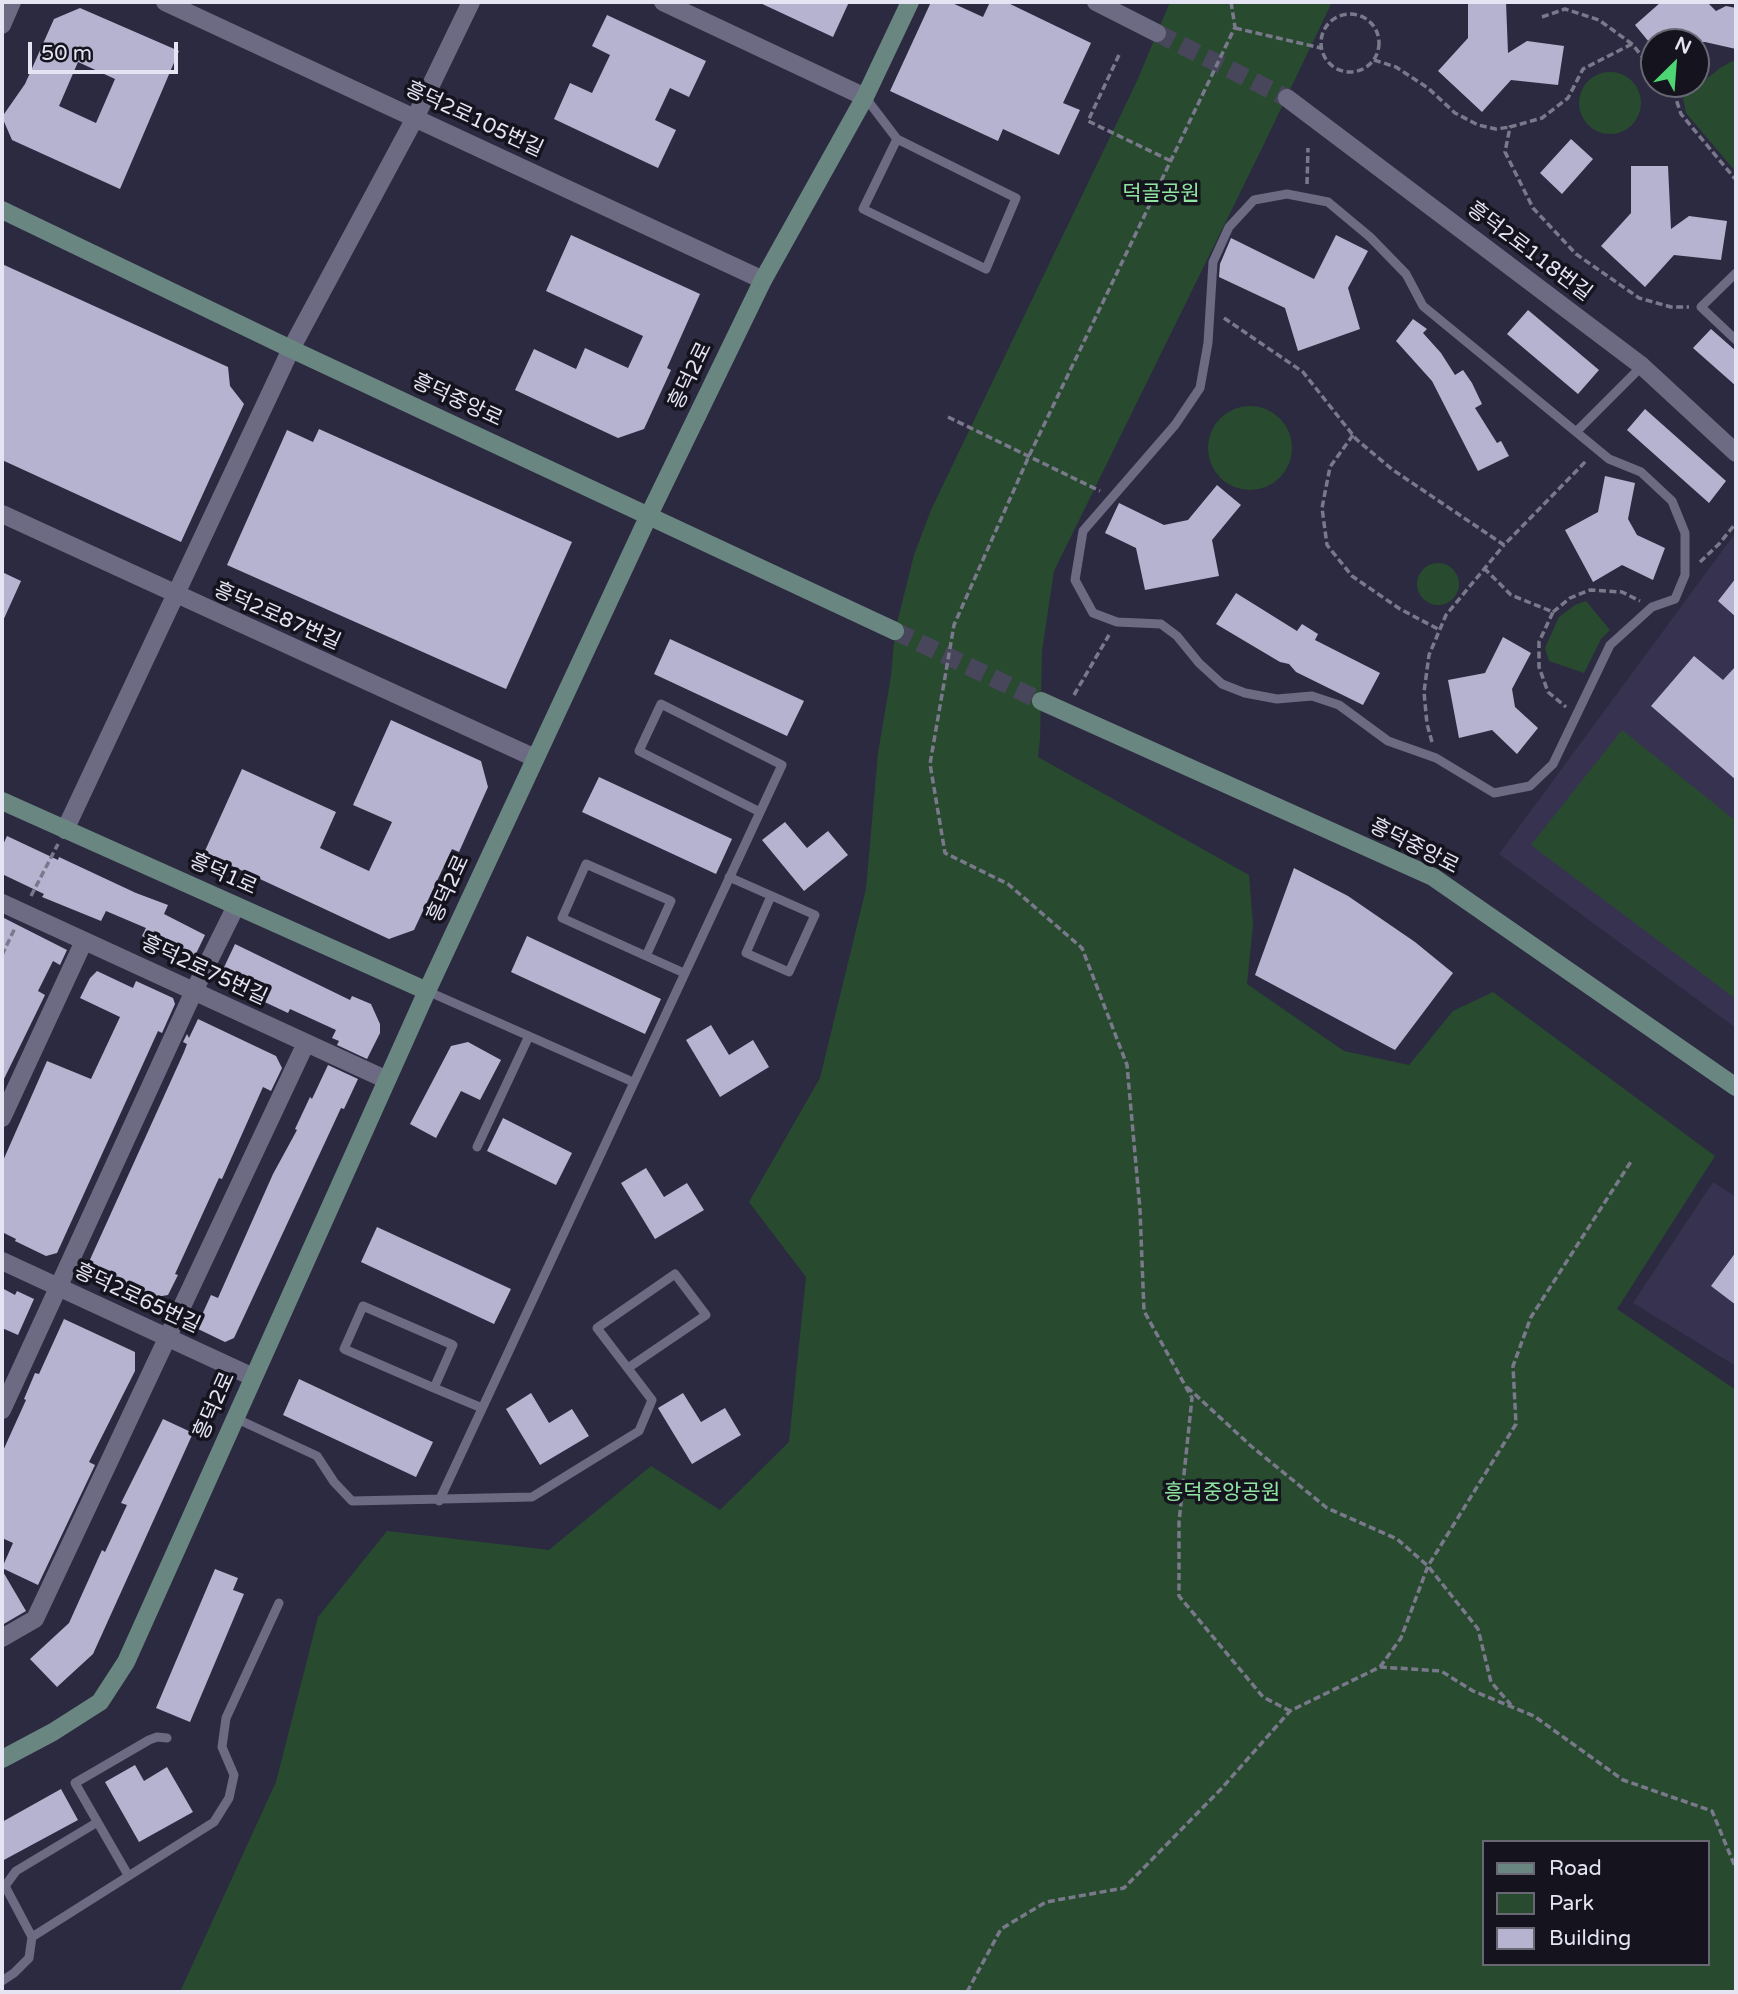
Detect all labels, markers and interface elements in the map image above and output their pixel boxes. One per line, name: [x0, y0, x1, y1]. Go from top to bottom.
scale bar: [32, 28, 182, 72]
north arrow: [1640, 28, 1710, 98]
text: N: [1671, 33, 1695, 59]
text: 50 m: [41, 41, 92, 66]
street label: 흥덕2로105번길: [401, 77, 547, 163]
park label: 덕골공원: [1122, 181, 1200, 207]
street label: 흥덕2로118번길: [1462, 197, 1596, 307]
street label: 흥덕2로: [664, 339, 718, 413]
street label: 흥덕중앙로: [408, 369, 506, 433]
street label: 흥덕2로87번길: [210, 578, 344, 656]
street label: 흥덕중앙로: [1365, 814, 1463, 880]
street label: 흥덕1로: [185, 849, 261, 901]
street label: 흥덕2로: [423, 851, 475, 927]
street label: 흥덕2로75번길: [137, 931, 271, 1011]
street label: 흥덕2로65번길: [70, 1259, 204, 1339]
street label: 흥덕2로: [189, 1368, 241, 1444]
park label: 흥덕중앙공원: [1164, 1480, 1280, 1506]
legend: [1482, 1840, 1710, 1966]
text: Road: [1549, 1856, 1602, 1881]
text: Park: [1549, 1891, 1594, 1916]
text: Building: [1549, 1926, 1631, 1951]

